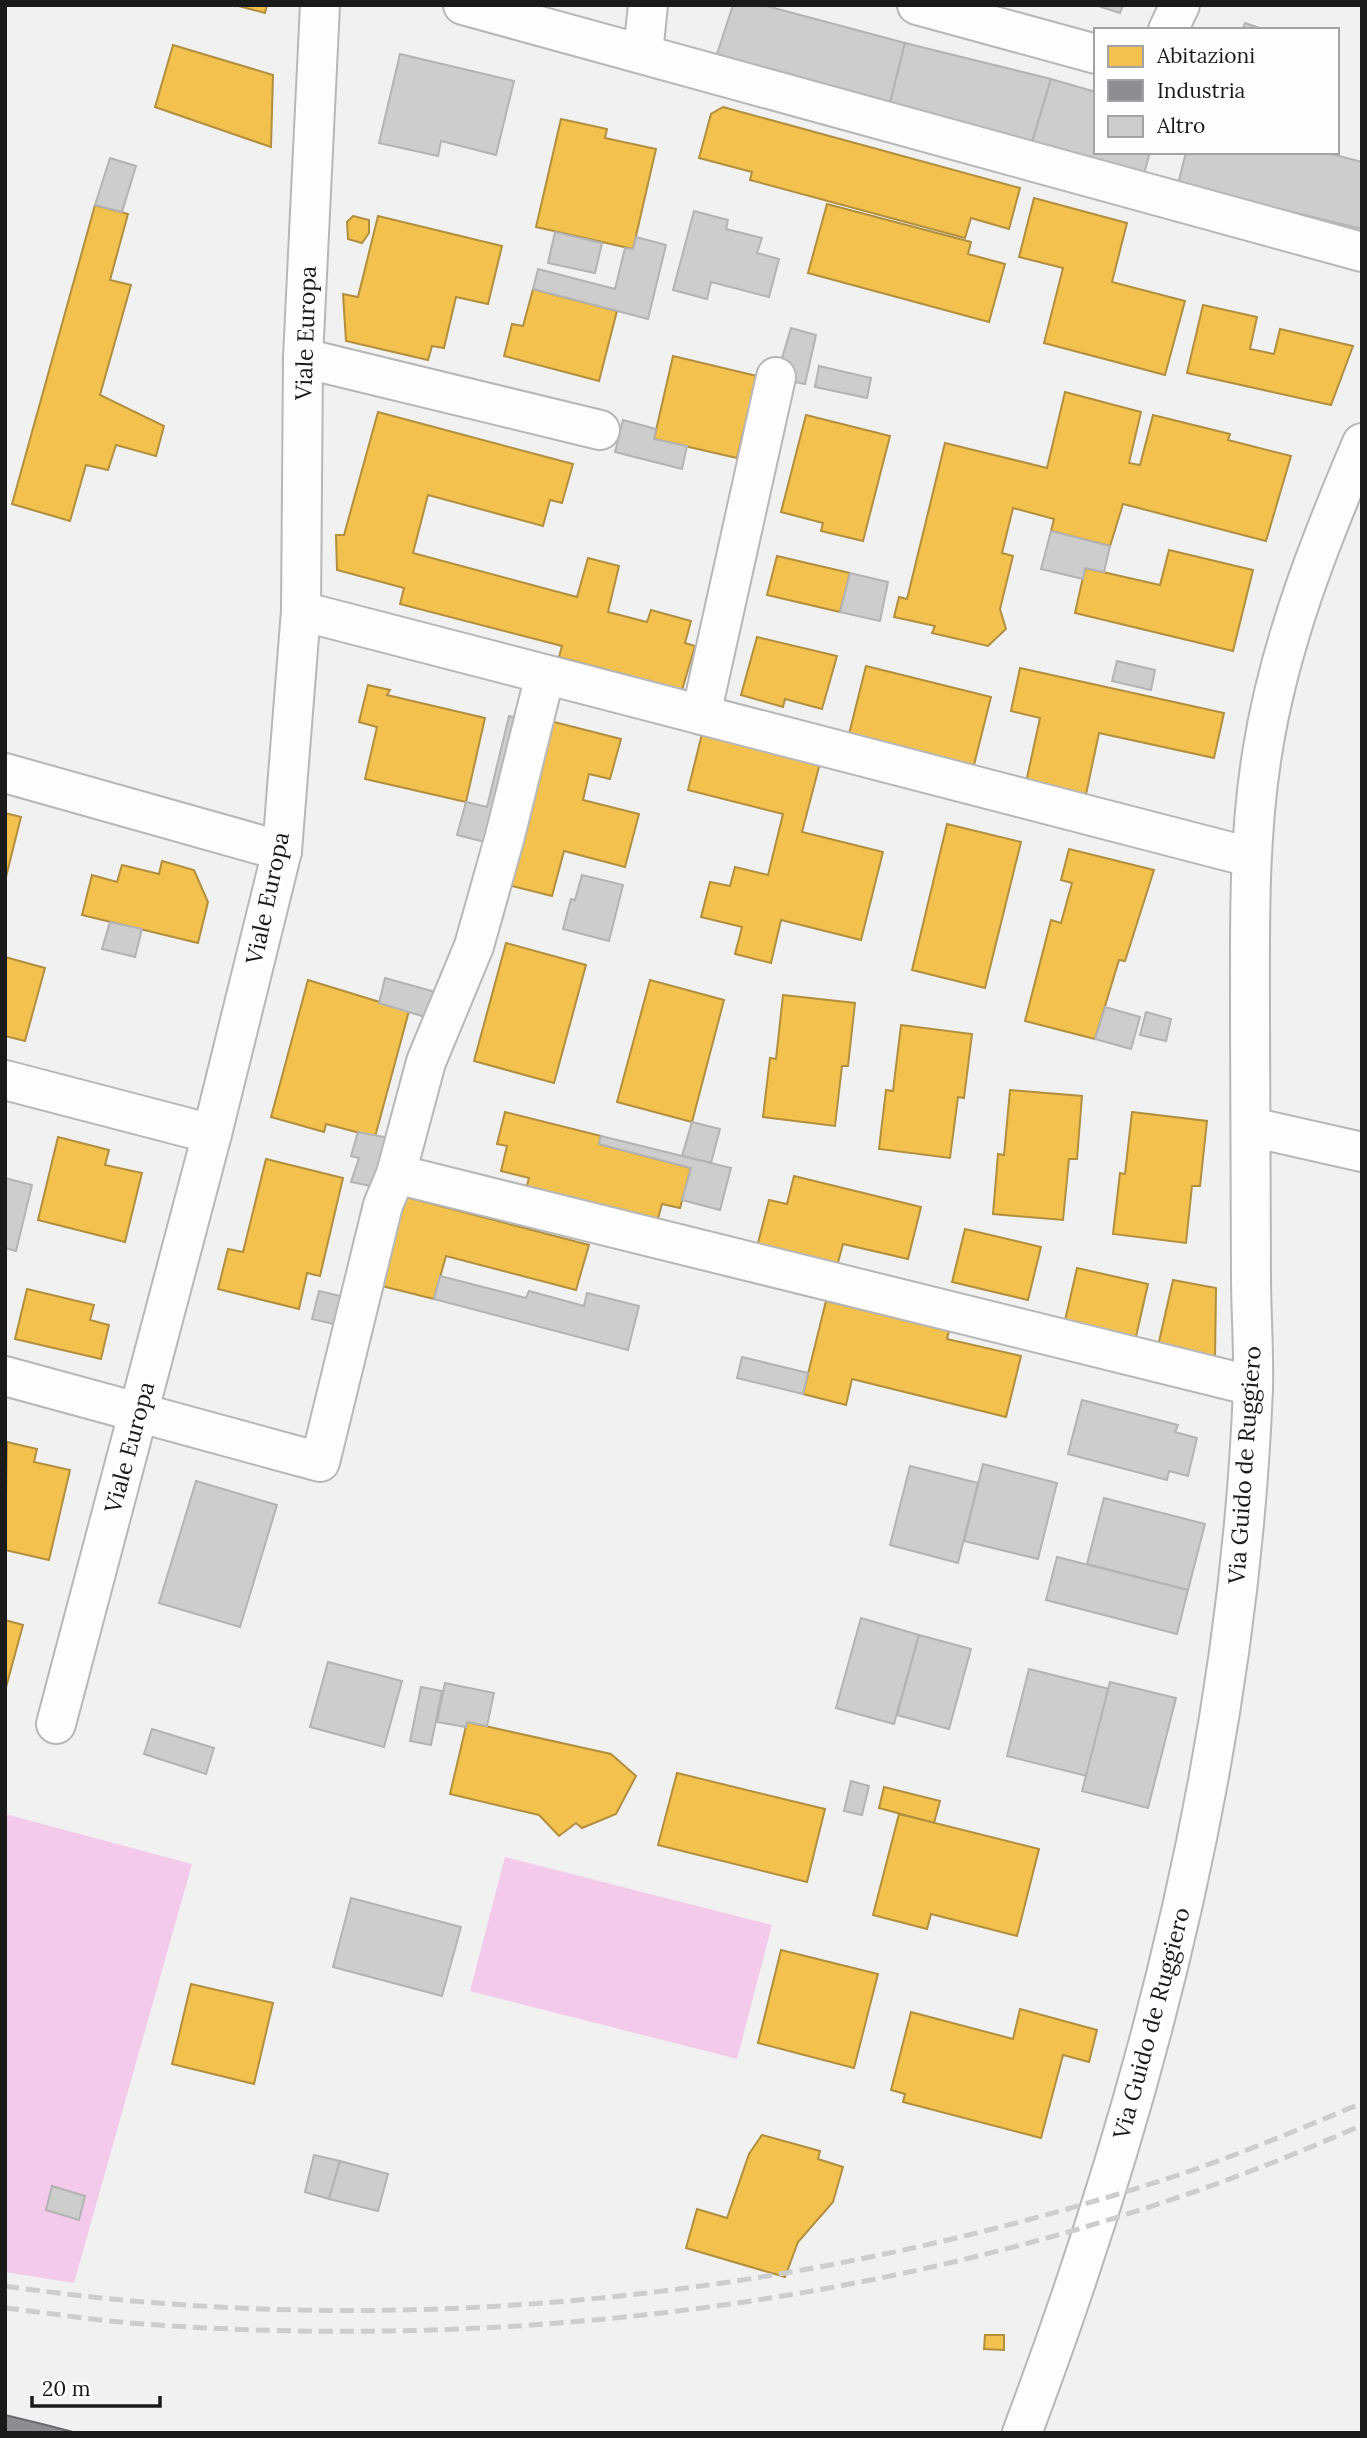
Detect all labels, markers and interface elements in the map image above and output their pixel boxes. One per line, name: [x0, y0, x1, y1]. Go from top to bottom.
legend: [1094, 28, 1339, 154]
text: Abitazioni: [1156, 42, 1255, 69]
text: Industria: [1157, 77, 1246, 104]
text: Altro: [1156, 112, 1205, 139]
street label: Viale Europa: [288, 265, 322, 402]
street label: Viale Europa: [239, 829, 295, 968]
street label: Via Guido de Ruggiero: [1221, 1345, 1267, 1586]
street label: Viale Europa: [97, 1378, 160, 1517]
street label: Via Guido de Ruggiero: [1106, 1904, 1196, 2143]
scale bar: [32, 2364, 159, 2408]
text: 20 m: [42, 2375, 91, 2402]

